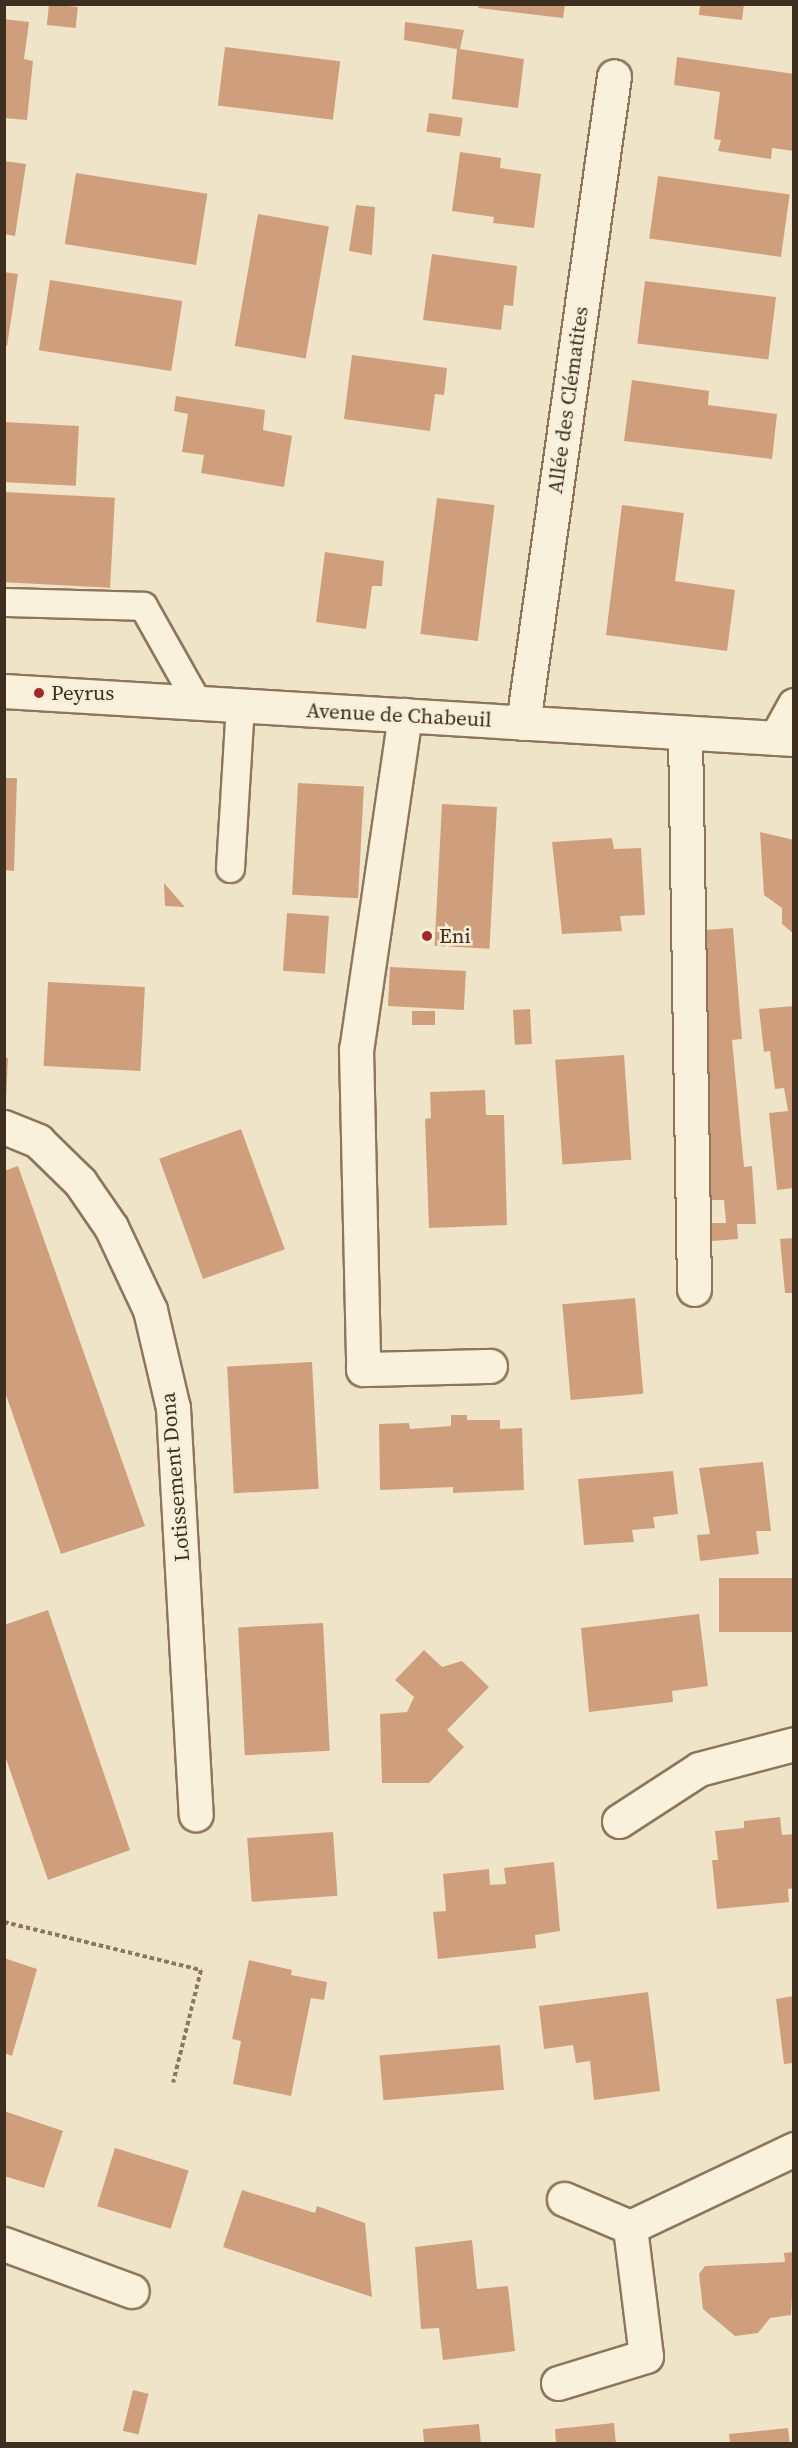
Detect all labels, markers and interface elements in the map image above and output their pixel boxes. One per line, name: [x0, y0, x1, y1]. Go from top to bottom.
street label: Allée des Clématites: [542, 305, 594, 495]
place label: Peyrus: [51, 680, 114, 706]
marker: Peyrus: [32, 686, 46, 700]
street label: Avenue de Chabeuil: [306, 698, 492, 732]
place label: Eni: [439, 923, 471, 949]
marker: Eni: [420, 929, 434, 943]
street label: Lotissement Dona: [155, 1391, 195, 1563]

